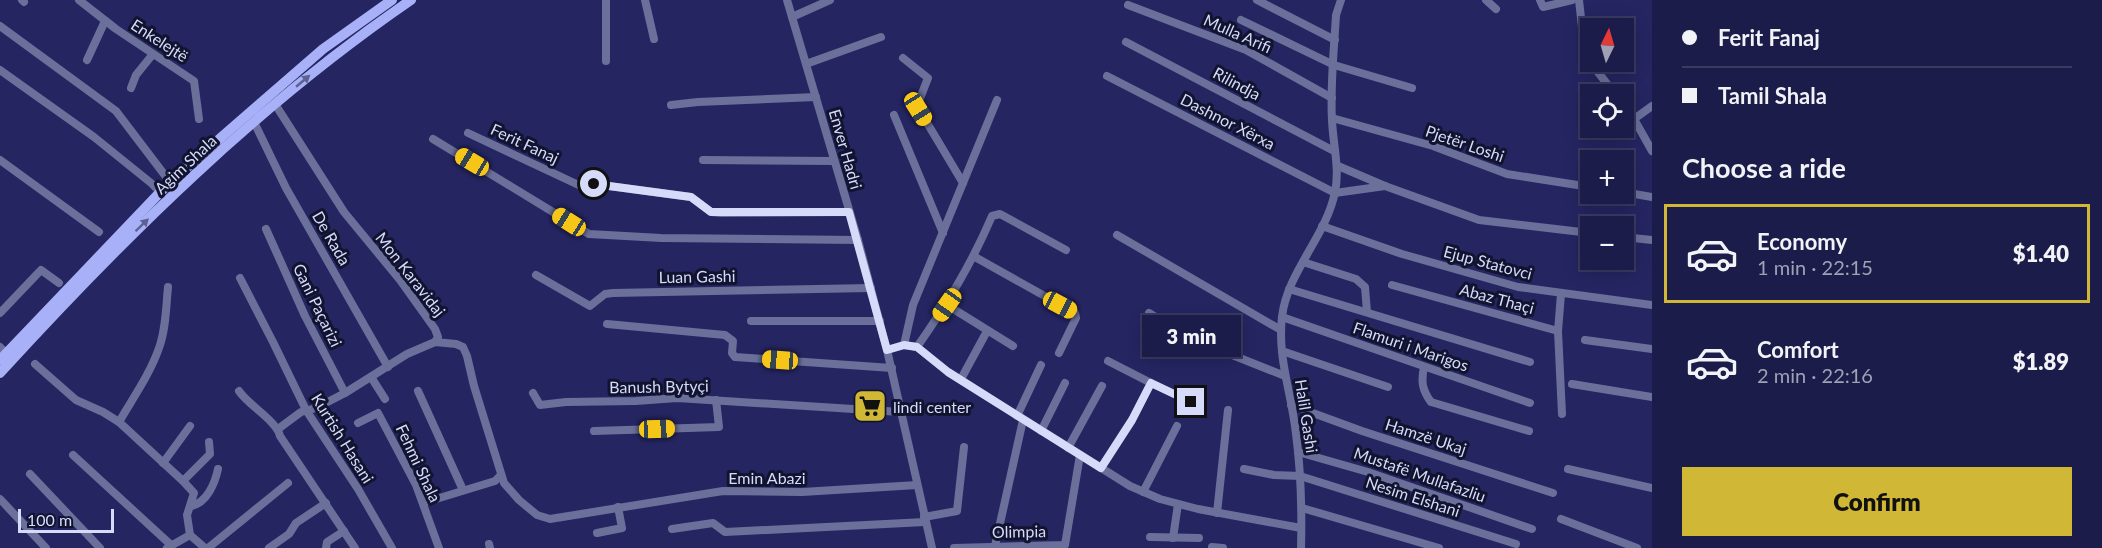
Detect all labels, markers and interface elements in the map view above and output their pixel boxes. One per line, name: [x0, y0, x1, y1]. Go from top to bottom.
street label: Mulla Arifi: [1201, 10, 1275, 56]
street label: Enkelejtë: [128, 15, 192, 65]
north arrow: [1580, 18, 1634, 72]
map controls: [1580, 18, 1634, 270]
text: Ferit Fanaj: [1718, 24, 1820, 51]
street label: Rilindja: [1210, 63, 1264, 103]
one-way arrow: [295, 74, 311, 87]
text: Tamil Shala: [1718, 82, 1827, 109]
button: locate: [1580, 84, 1634, 138]
car: [901, 89, 935, 129]
street label: Dashnor Xërxa: [1178, 89, 1278, 153]
street label: Enver Hadri: [826, 107, 866, 191]
street label: Ferit Fanaj: [488, 119, 562, 167]
street label: Pjetër Loshi: [1423, 121, 1507, 165]
street label: Agim Shala: [150, 131, 220, 197]
car: [452, 145, 492, 179]
button: +: [1580, 150, 1634, 204]
text: Choose a ride: [1682, 151, 1846, 184]
route start: [580, 170, 607, 197]
car: [549, 205, 589, 239]
street label: De Rada: [309, 208, 355, 268]
button: −: [1580, 216, 1634, 270]
one-way arrow: [135, 218, 149, 232]
icon: car: [1685, 227, 1739, 281]
street label: Mon Karavidaj: [372, 228, 450, 320]
text: Economy: [1757, 228, 1847, 255]
text: $1.40: [2013, 240, 2069, 267]
street label: Ejup Statovci: [1442, 241, 1534, 283]
text: 1 min · 22:15: [1757, 255, 1873, 279]
street label: Gani Paçarizi: [290, 260, 346, 350]
street label: Luan Gashi: [658, 266, 736, 286]
street label: Abaz Thaçi: [1458, 279, 1536, 317]
car: [929, 285, 965, 325]
car: [1040, 289, 1080, 321]
callout: 3 min: [1142, 315, 1240, 357]
street label: Flamuri i Marigos: [1351, 317, 1471, 375]
text: 3 min: [1167, 324, 1216, 348]
icon: car: [1685, 335, 1739, 389]
text: Comfort: [1757, 336, 1839, 363]
text: $1.89: [2013, 348, 2069, 375]
car: [761, 350, 799, 370]
text: 2 min · 22:16: [1757, 363, 1873, 387]
street label: Banush Bytyçi: [609, 376, 709, 396]
street label: Halil Gashi: [1292, 378, 1322, 454]
supermarket icon: lindi center: [852, 388, 888, 424]
route end: [1177, 388, 1204, 415]
street label: Kurtish Hasani: [308, 390, 378, 486]
place label: lindi center: [893, 397, 971, 416]
street label: Hamzë Ukaj: [1383, 414, 1469, 458]
car: [639, 419, 675, 439]
street label: Fehmi Shala: [393, 421, 445, 505]
street label: Mustafë Mullafazliu: [1352, 443, 1488, 505]
button: Confirm: [1682, 467, 2072, 536]
street label: Emin Abazi: [728, 468, 806, 487]
street label: Nesim Elshani: [1363, 472, 1463, 520]
scale bar: [18, 506, 114, 534]
text: 100 m: [27, 510, 72, 529]
street label: Olimpia: [992, 521, 1046, 541]

